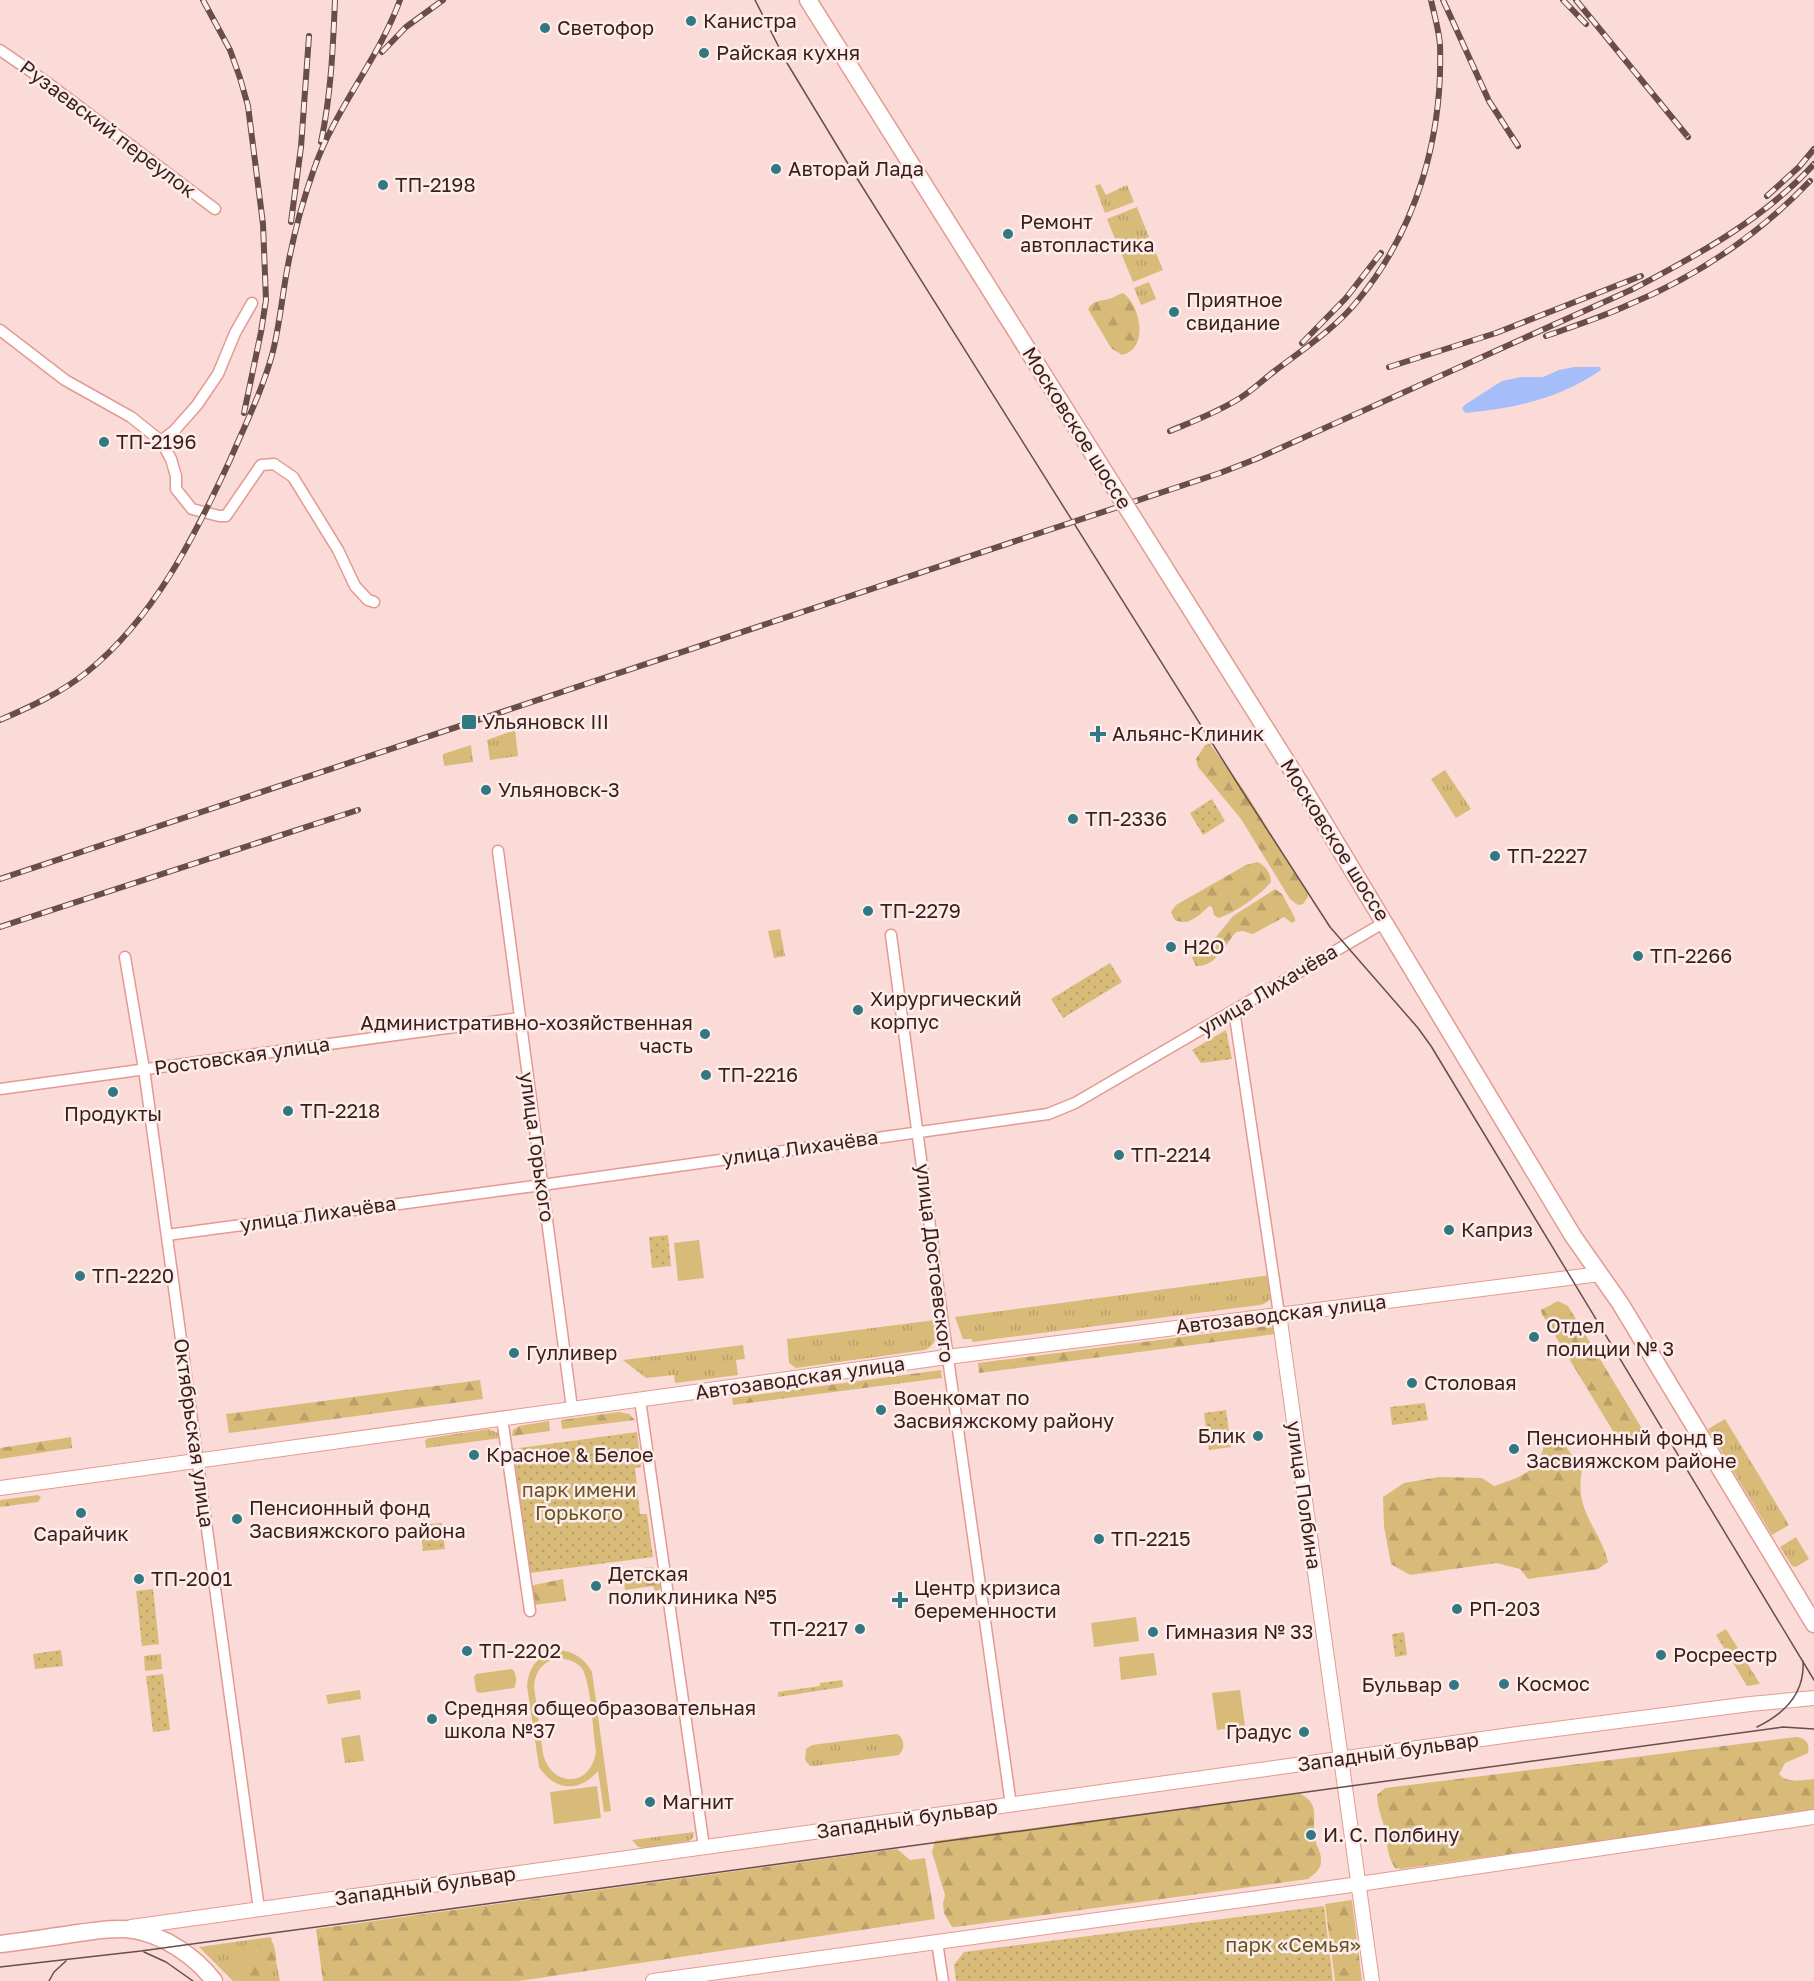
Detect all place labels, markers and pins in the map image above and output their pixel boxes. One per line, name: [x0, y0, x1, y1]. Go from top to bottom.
place label: Канистра: [703, 8, 797, 32]
marker: Канистра: [684, 14, 698, 28]
place label: Светофор: [557, 15, 654, 39]
marker: Светофор: [538, 21, 552, 35]
place label: Райская кухня: [716, 40, 860, 64]
marker: Райская кухня: [697, 46, 711, 60]
place label: Авторай Лада: [788, 156, 924, 180]
marker: Авторай Лада: [769, 162, 783, 176]
place label: ТП-2198: [395, 172, 476, 196]
marker: ТП-2198: [376, 178, 390, 192]
place label: Ремонт автопластика: [1020, 209, 1155, 256]
marker: Ремонт автопластика: [1001, 227, 1015, 241]
place label: Приятное свидание: [1186, 287, 1283, 334]
marker: Приятное свидание: [1167, 305, 1181, 319]
place label: ТП-2196: [116, 429, 197, 453]
marker: ТП-2196: [97, 435, 111, 449]
place label: Ульяновск III: [482, 709, 609, 733]
marker: Ульяновск III: [460, 713, 478, 731]
place label: Альянс-Клиник: [1112, 721, 1264, 745]
marker: Альянс-Клиник: [1089, 725, 1107, 743]
place label: Ульяновск-3: [498, 777, 620, 801]
marker: Ульяновск-3: [479, 783, 493, 797]
place label: ТП-2336: [1085, 806, 1167, 830]
marker: ТП-2336: [1066, 812, 1080, 826]
place label: ТП-2227: [1507, 843, 1587, 867]
marker: ТП-2227: [1488, 849, 1502, 863]
place label: ТП-2279: [880, 898, 961, 922]
marker: ТП-2279: [861, 904, 875, 918]
place label: H2O: [1183, 934, 1225, 958]
marker: H2O: [1164, 940, 1178, 954]
place label: ТП-2266: [1650, 943, 1732, 967]
marker: ТП-2266: [1631, 949, 1645, 963]
place label: Хирургический корпус: [870, 986, 1022, 1033]
marker: Хирургический корпус: [851, 1003, 865, 1017]
place label: Административно-хозяйственная часть: [360, 1010, 693, 1057]
marker: Административно-хозяйственная часть: [698, 1027, 712, 1041]
place label: ТП-2216: [718, 1062, 798, 1086]
marker: ТП-2216: [699, 1068, 713, 1082]
marker: Продукты: [106, 1085, 120, 1099]
place label: ТП-2218: [300, 1098, 380, 1122]
place label: Продукты: [64, 1101, 162, 1125]
marker: ТП-2218: [281, 1104, 295, 1118]
place label: ТП-2214: [1131, 1142, 1211, 1166]
marker: ТП-2214: [1112, 1148, 1126, 1162]
place label: Каприз: [1461, 1217, 1533, 1241]
marker: Каприз: [1442, 1223, 1456, 1237]
place label: ТП-2220: [92, 1263, 174, 1287]
marker: ТП-2220: [73, 1269, 87, 1283]
place label: Отдел полиции № 3: [1546, 1313, 1674, 1360]
marker: Отдел полиции № 3: [1527, 1330, 1541, 1344]
place label: Гулливер: [526, 1340, 617, 1364]
marker: Гулливер: [507, 1346, 521, 1360]
place label: Столовая: [1424, 1370, 1517, 1394]
marker: Столовая: [1405, 1376, 1419, 1390]
place label: Военкомат по Засвияжскому району: [893, 1385, 1114, 1432]
marker: Военкомат по Засвияжскому району: [874, 1403, 888, 1417]
place label: Блик: [1198, 1423, 1246, 1447]
place label: Пенсионный фонд в Засвияжском районе: [1526, 1425, 1737, 1472]
marker: Блик: [1251, 1429, 1265, 1443]
place label: Красное & Белое: [486, 1442, 654, 1466]
marker: Пенсионный фонд в Засвияжском районе: [1507, 1442, 1521, 1456]
marker: Красное & Белое: [467, 1448, 481, 1462]
place label: Пенсионный фонд Засвияжского района: [249, 1495, 466, 1542]
marker: Сарайчик: [74, 1506, 88, 1520]
marker: Пенсионный фонд Засвияжского района: [230, 1512, 244, 1526]
place label: Сарайчик: [33, 1521, 129, 1545]
place label: ТП-2215: [1111, 1526, 1191, 1550]
marker: ТП-2215: [1092, 1532, 1106, 1546]
place label: Детская поликлиника №5: [608, 1561, 777, 1608]
place label: ТП-2001: [151, 1566, 232, 1590]
marker: ТП-2001: [132, 1572, 146, 1586]
place label: Центр кризиса беременности: [914, 1575, 1061, 1622]
marker: Детская поликлиника №5: [589, 1579, 603, 1593]
marker: Центр кризиса беременности: [891, 1591, 909, 1609]
place label: РП-203: [1469, 1596, 1540, 1620]
marker: РП-203: [1450, 1602, 1464, 1616]
place label: ТП-2217: [770, 1616, 848, 1640]
place label: Гимназия № 33: [1165, 1619, 1314, 1643]
marker: ТП-2217: [853, 1622, 867, 1636]
marker: Гимназия № 33: [1146, 1625, 1160, 1639]
place label: ТП-2202: [479, 1638, 561, 1662]
place label: Росреестр: [1673, 1642, 1777, 1666]
marker: ТП-2202: [460, 1644, 474, 1658]
marker: Росреестр: [1654, 1648, 1668, 1662]
place label: Космос: [1516, 1671, 1590, 1695]
place label: Бульвар: [1361, 1672, 1442, 1696]
marker: Космос: [1497, 1677, 1511, 1691]
marker: Бульвар: [1447, 1678, 1461, 1692]
place label: Средняя общеобразовательная школа №37: [444, 1695, 756, 1742]
marker: Средняя общеобразовательная школа №37: [425, 1712, 439, 1726]
place label: Градус: [1226, 1719, 1292, 1743]
marker: Градус: [1297, 1725, 1311, 1739]
place label: Магнит: [662, 1789, 734, 1813]
marker: Магнит: [643, 1795, 657, 1809]
place label: И. С. Полбину: [1323, 1822, 1459, 1846]
marker: И. С. Полбину: [1304, 1828, 1318, 1842]

